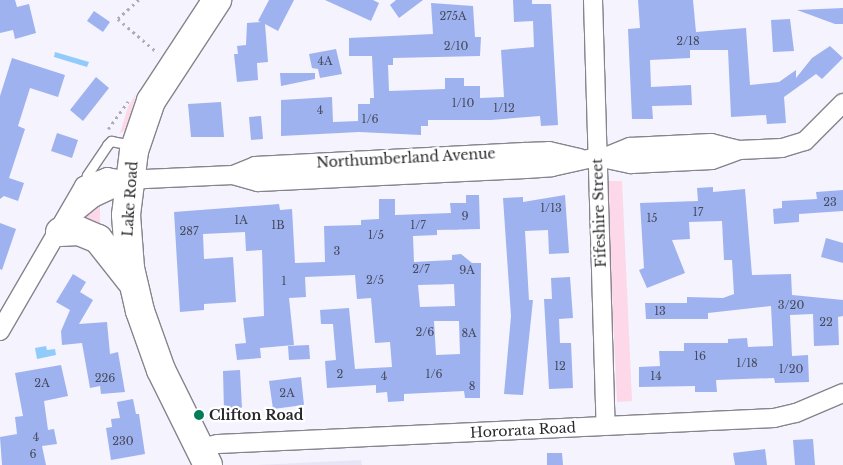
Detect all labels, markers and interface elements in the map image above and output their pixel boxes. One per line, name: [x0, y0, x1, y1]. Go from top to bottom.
house number: 275A: [440, 9, 466, 23]
house number: 2/18: [676, 34, 700, 48]
house number: 2/10: [444, 39, 468, 53]
house number: 4A: [318, 54, 332, 68]
house number: 1/10: [452, 96, 474, 110]
house number: 1/12: [493, 101, 515, 115]
house number: 4: [317, 103, 323, 117]
house number: 1/6: [361, 112, 379, 126]
street label: Northumberland Avenue: [316, 145, 496, 171]
street label: Fifeshire Street: [589, 158, 609, 268]
street label: Lake Road: [119, 161, 141, 237]
house number: 23: [823, 195, 837, 209]
house number: 1/13: [540, 201, 562, 215]
house number: 17: [693, 205, 703, 219]
house number: 9: [461, 209, 469, 223]
house number: 15: [646, 211, 658, 225]
house number: 1A: [234, 213, 248, 227]
house number: 1B: [271, 218, 285, 232]
house number: 1/7: [410, 218, 426, 232]
house number: 287: [180, 224, 198, 238]
house number: 1/5: [368, 228, 384, 242]
house number: 3: [334, 244, 340, 258]
house number: 2/7: [412, 262, 430, 276]
house number: 9A: [459, 263, 475, 277]
house number: 2/5: [366, 273, 384, 287]
house number: 1: [282, 274, 286, 288]
house number: 3/20: [778, 298, 804, 312]
house number: 13: [654, 304, 666, 318]
house number: 22: [819, 315, 833, 329]
house number: 2/6: [416, 325, 434, 339]
house number: 8A: [461, 326, 477, 340]
house number: 16: [694, 349, 706, 363]
house number: 1/18: [736, 356, 758, 370]
house number: 12: [554, 359, 566, 373]
house number: 1/20: [779, 362, 803, 376]
house number: 2: [337, 367, 343, 381]
house number: 1/6: [425, 367, 443, 381]
house number: 4: [381, 369, 387, 383]
house number: 14: [650, 369, 662, 383]
house number: 226: [95, 371, 115, 385]
house number: 2A: [34, 376, 50, 390]
house number: 8: [469, 379, 475, 393]
house number: 2A: [279, 386, 295, 400]
place label: Clifton Road: [209, 407, 304, 423]
marker: Clifton Road: [193, 409, 205, 421]
street label: Hororata Road: [470, 419, 576, 441]
house number: 4: [33, 430, 39, 444]
house number: 230: [112, 434, 134, 448]
house number: 6: [29, 447, 37, 461]

